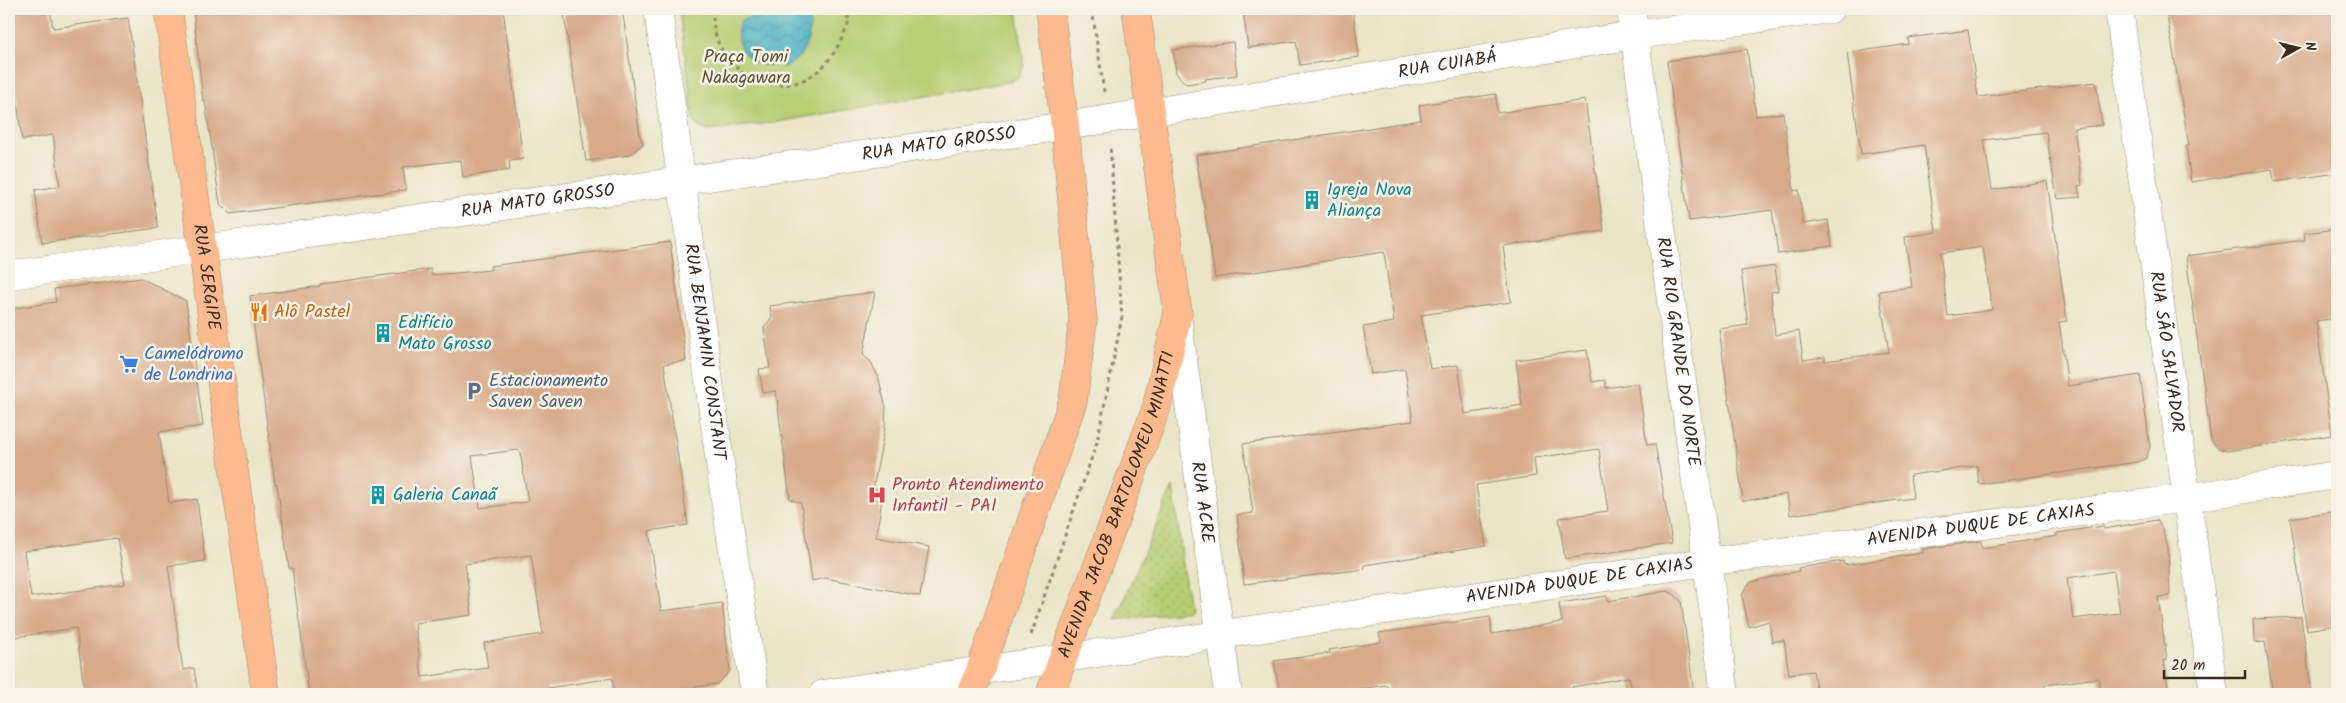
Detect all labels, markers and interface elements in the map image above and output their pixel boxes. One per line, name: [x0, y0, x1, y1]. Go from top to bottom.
north arrow: [2274, 22, 2324, 72]
text: N: [2298, 40, 2321, 52]
park label: Praça Tomi Nakagawara: [701, 43, 791, 93]
street label: RUA CUIABÁ: [1396, 43, 1499, 87]
street label: RUA MATO GROSSO: [860, 119, 1018, 169]
street label: RUA MATO GROSSO: [459, 176, 617, 227]
place label: Igreja Nova Aliança: [1327, 176, 1412, 226]
building icon: Igreja Nova Aliança: [1301, 189, 1323, 211]
street label: RUA SERGIPE: [184, 222, 228, 333]
street label: RUA RIO GRANDE DO NORTE: [1648, 235, 1708, 469]
street label: RUA BENJAMIN CONSTANT: [676, 242, 734, 463]
street label: RUA SÃO SALVADOR: [2141, 269, 2192, 434]
place label: Alô Pastel: [274, 298, 351, 327]
restaurant icon: Alô Pastel: [248, 301, 270, 323]
place label: Edifício Mato Grosso: [398, 309, 492, 359]
building icon: Edifício Mato Grosso: [372, 322, 394, 344]
place label: Camelódromo de Londrina: [144, 340, 244, 390]
street label: AVENIDA JACOB BARTOLOMEU MINATTI: [1050, 349, 1183, 662]
supermarket icon: Camelódromo de Londrina: [118, 353, 140, 375]
place label: Estacionamento Saven Saven: [489, 367, 608, 417]
parking icon: Estacionamento Saven Saven: [463, 380, 485, 402]
street label: RUA ACRE: [1182, 460, 1222, 546]
place label: Pronto Atendimento Infantil - PAI: [892, 471, 1044, 521]
place label: Galeria Canaã: [393, 481, 498, 510]
building icon: Galeria Canaã: [367, 484, 389, 506]
hospital icon: Pronto Atendimento Infantil - PAI: [866, 484, 888, 506]
street label: AVENIDA DUQUE DE CAXIAS: [1865, 496, 2097, 555]
street label: AVENIDA DUQUE DE CAXIAS: [1464, 550, 1696, 612]
scale bar: [2164, 648, 2245, 680]
text: 20 m: [2171, 654, 2205, 678]

